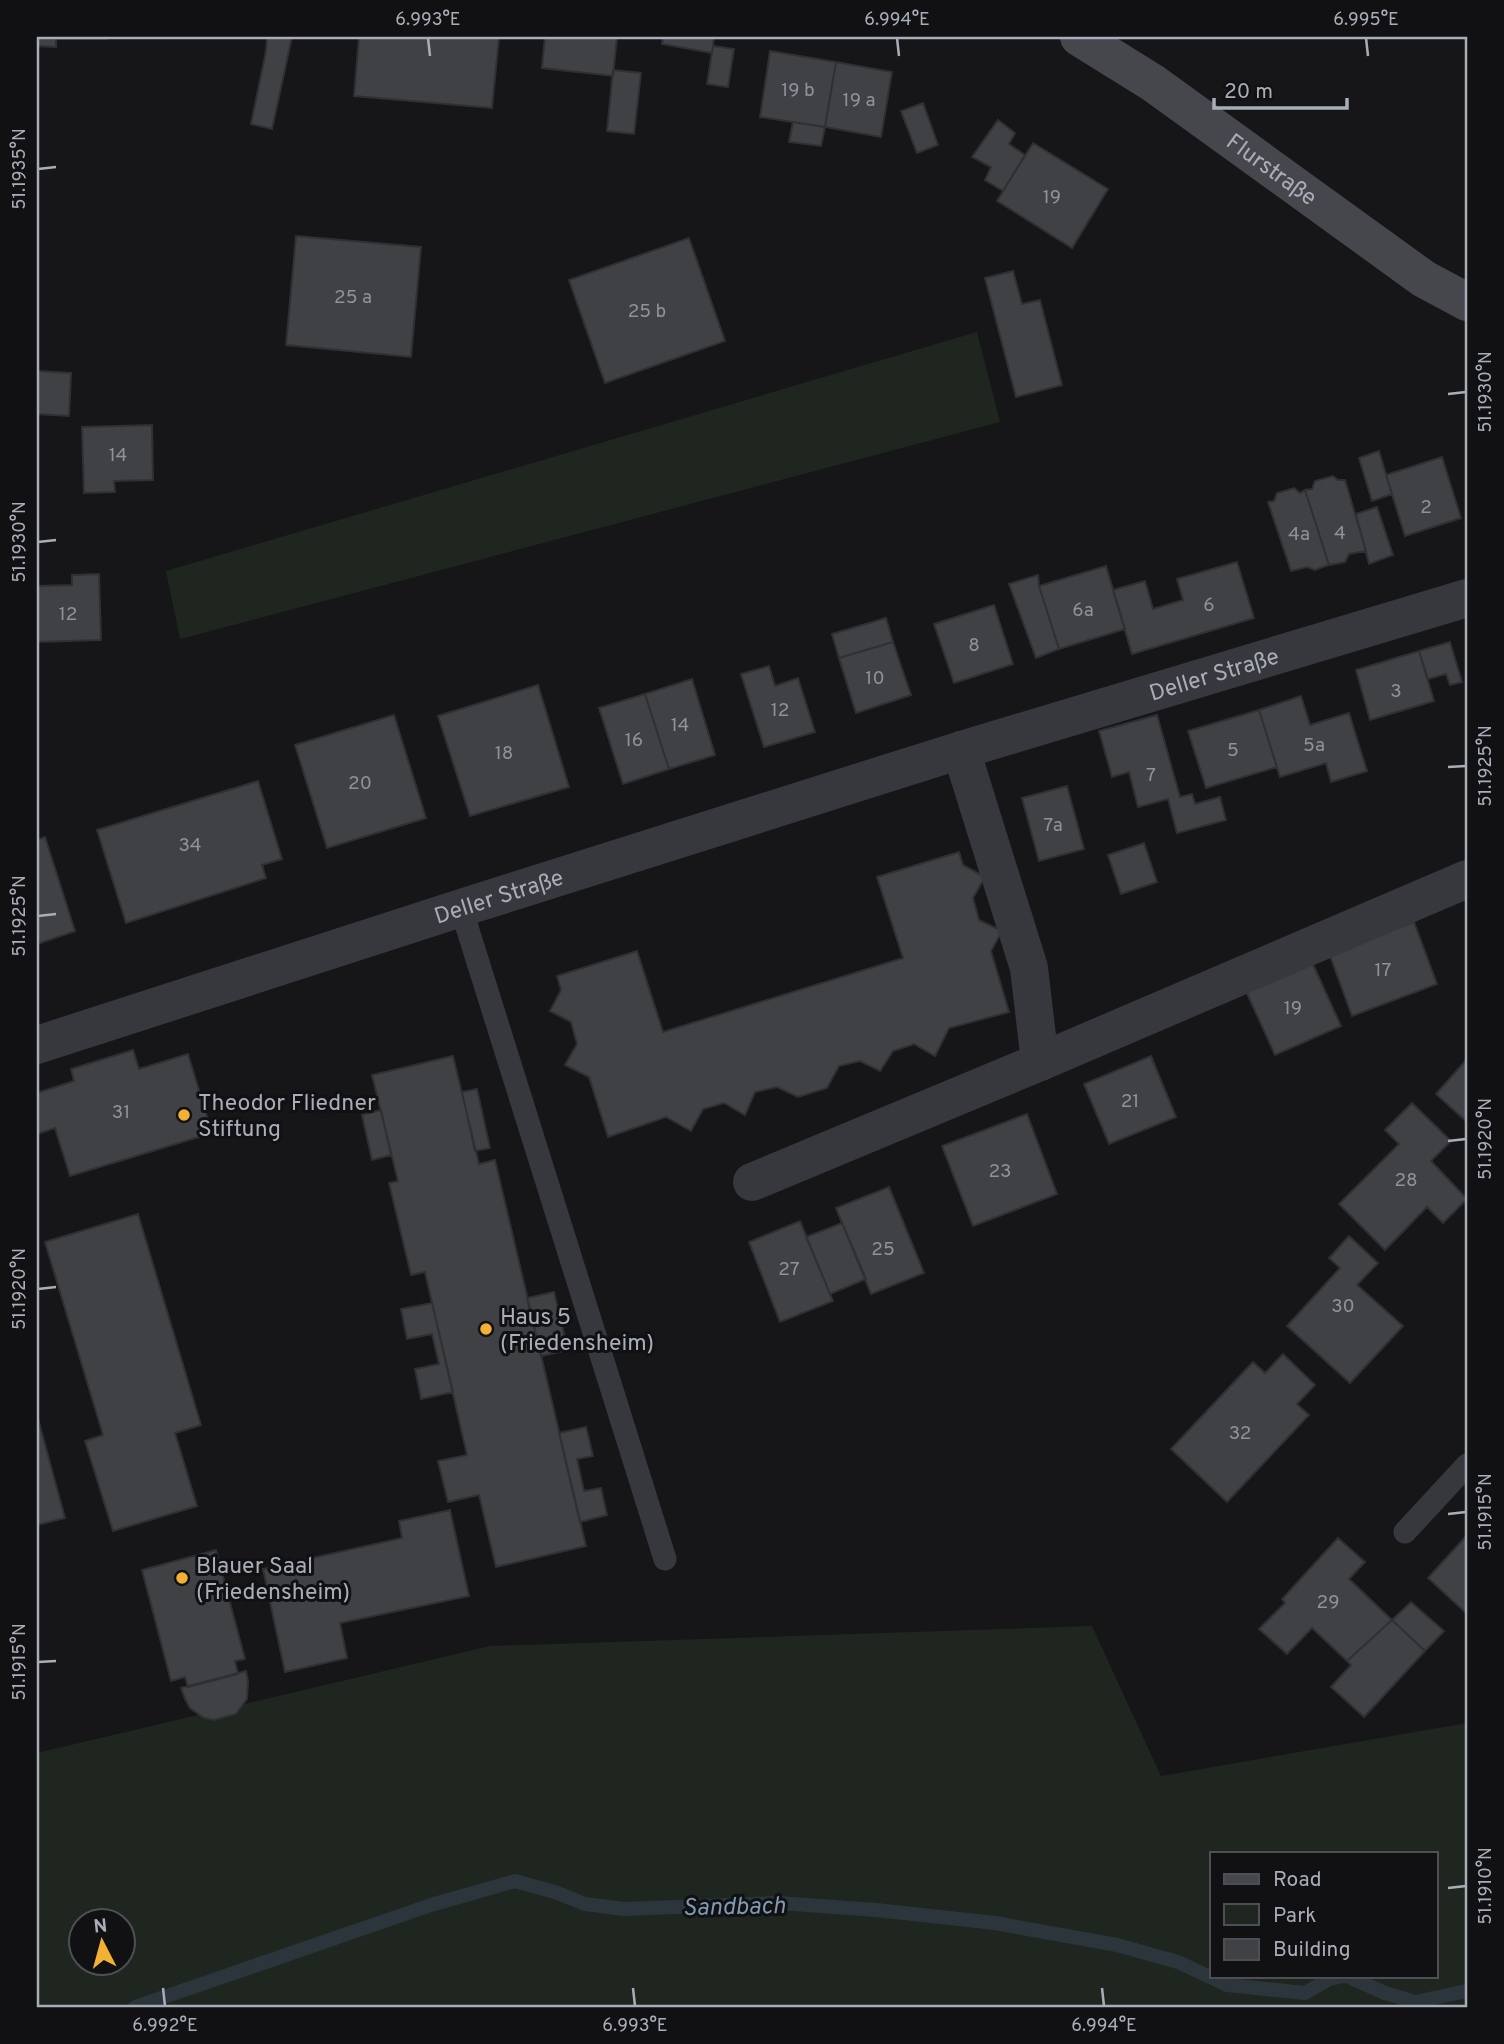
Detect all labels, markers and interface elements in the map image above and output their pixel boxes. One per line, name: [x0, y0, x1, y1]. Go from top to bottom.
text: 6.993°E: [395, 9, 461, 32]
text: 6.994°E: [864, 9, 930, 32]
text: 6.995°E: [1333, 9, 1399, 32]
scale bar: [1214, 66, 1346, 110]
house number: 19 b: [781, 79, 815, 103]
text: 20 m: [1224, 79, 1273, 106]
house number: 19 a: [843, 89, 875, 113]
text: 51.1935°N: [9, 128, 32, 210]
street label: Flurstraße: [1220, 129, 1322, 214]
house number: 19: [1043, 186, 1061, 210]
house number: 25 a: [334, 286, 372, 310]
house number: 25 b: [628, 300, 666, 324]
text: 51.1930°N: [1475, 351, 1498, 433]
house number: 14: [109, 444, 127, 468]
house number: 2: [1420, 496, 1432, 520]
text: 51.1930°N: [9, 501, 32, 583]
house number: 4: [1334, 522, 1346, 546]
house number: 4a: [1288, 523, 1310, 547]
house number: 6: [1203, 594, 1215, 618]
house number: 6a: [1072, 599, 1094, 623]
house number: 12: [59, 603, 77, 627]
house number: 8: [968, 634, 980, 658]
street label: Deller Straße: [1146, 643, 1283, 710]
house number: 10: [865, 667, 885, 691]
house number: 3: [1390, 680, 1402, 704]
house number: 12: [771, 699, 789, 723]
house number: 14: [671, 714, 689, 738]
text: 51.1925°N: [1475, 725, 1498, 807]
house number: 16: [625, 729, 643, 753]
house number: 5a: [1303, 734, 1325, 758]
house number: 5: [1227, 739, 1239, 763]
house number: 18: [495, 742, 513, 766]
house number: 7: [1146, 764, 1156, 788]
house number: 20: [348, 772, 372, 796]
house number: 7a: [1043, 814, 1063, 838]
house number: 34: [178, 834, 202, 858]
street label: Deller Straße: [431, 865, 568, 933]
text: 51.1925°N: [9, 875, 32, 957]
house number: 17: [1375, 959, 1392, 983]
house number: 19: [1284, 997, 1302, 1021]
place label: Theodor Fliedner Stiftung: [198, 1090, 376, 1145]
house number: 21: [1121, 1090, 1139, 1114]
text: 51.1920°N: [1475, 1098, 1498, 1180]
house number: 31: [112, 1101, 130, 1125]
marker: Theodor Fliedner Stiftung: [176, 1107, 192, 1123]
house number: 23: [988, 1160, 1012, 1184]
house number: 28: [1394, 1169, 1418, 1193]
house number: 25: [871, 1238, 895, 1262]
text: 51.1920°N: [9, 1248, 32, 1330]
house number: 27: [778, 1258, 800, 1282]
house number: 30: [1331, 1295, 1355, 1319]
place label: Haus 5 (Friedensheim): [500, 1304, 654, 1359]
marker: Haus 5 (Friedensheim): [478, 1321, 494, 1337]
house number: 32: [1229, 1422, 1251, 1446]
text: 51.1915°N: [1475, 1473, 1498, 1551]
place label: Blauer Saal (Friedensheim): [196, 1553, 350, 1608]
marker: Blauer Saal (Friedensheim): [174, 1570, 190, 1586]
house number: 29: [1317, 1591, 1339, 1615]
text: 51.1915°N: [9, 1623, 32, 1701]
text: 51.1910°N: [1475, 1847, 1498, 1925]
legend: [1210, 1852, 1438, 1978]
text: Road: [1273, 1867, 1322, 1894]
water label: Sandbach: [682, 1892, 786, 1924]
text: Park: [1273, 1903, 1316, 1930]
north arrow: [66, 1908, 136, 1978]
text: N: [92, 1914, 108, 1940]
text: Building: [1273, 1937, 1351, 1964]
text: 6.992°E: [132, 2015, 198, 2038]
text: 6.993°E: [602, 2015, 668, 2038]
text: 6.994°E: [1071, 2015, 1137, 2038]

